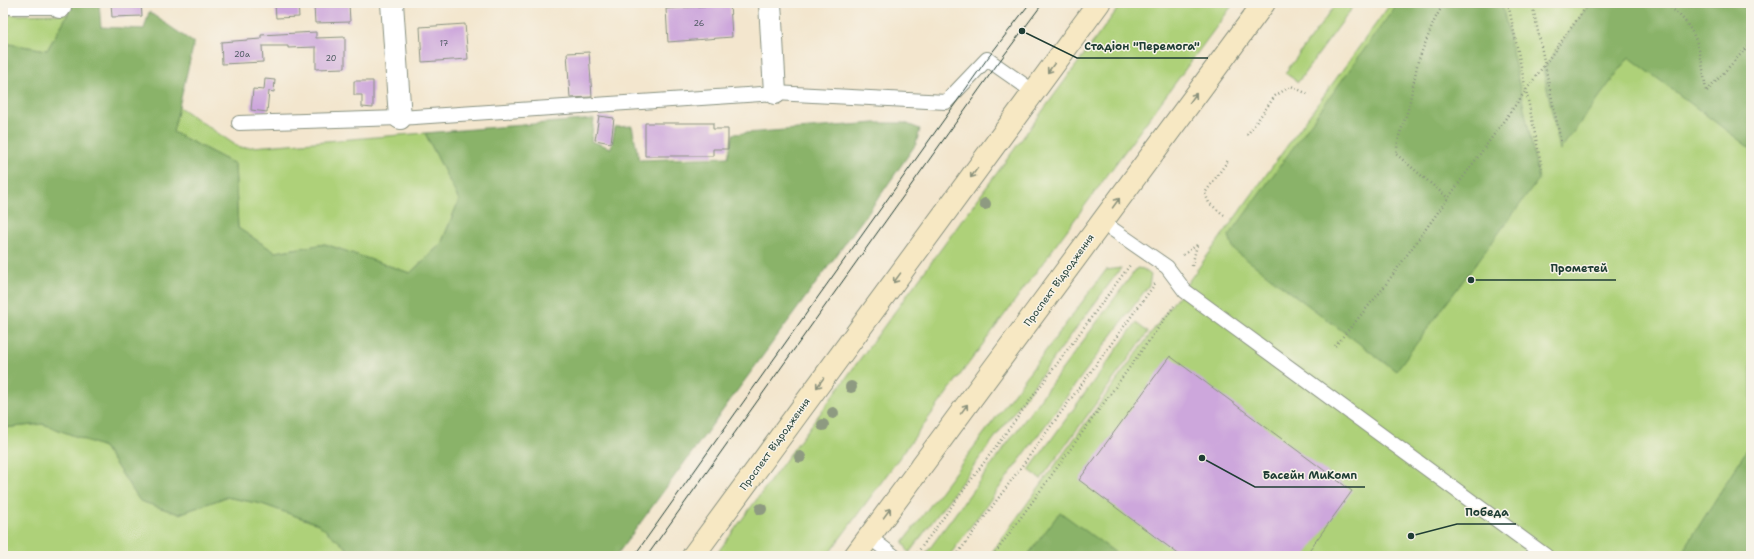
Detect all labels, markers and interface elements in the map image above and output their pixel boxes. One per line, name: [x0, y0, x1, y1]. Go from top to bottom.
house number: 26: [694, 18, 705, 29]
callout: Стадіон "Перемога": [1077, 35, 1208, 58]
house number: 17: [440, 38, 449, 49]
text: Стадіон "Перемога": [1084, 39, 1200, 54]
house number: 20а: [234, 49, 250, 60]
house number: 20: [326, 53, 336, 64]
one-way arrow: [1047, 63, 1056, 74]
one-way arrow: [1189, 93, 1197, 104]
one-way arrow: [970, 167, 979, 178]
one-way arrow: [1112, 198, 1120, 209]
street label: Проспект Відродження: [1021, 231, 1097, 329]
callout: Прометей: [1543, 257, 1616, 280]
text: Прометей: [1550, 261, 1608, 276]
one-way arrow: [893, 272, 901, 283]
one-way arrow: [816, 377, 824, 388]
street label: Проспект Відродження: [737, 395, 813, 493]
one-way arrow: [960, 403, 968, 414]
callout: Басейн МиКомп: [1255, 464, 1365, 487]
text: Басейн МиКомп: [1263, 468, 1357, 483]
callout: Победа: [1457, 501, 1516, 524]
text: Победа: [1465, 505, 1509, 520]
one-way arrow: [882, 508, 891, 519]

